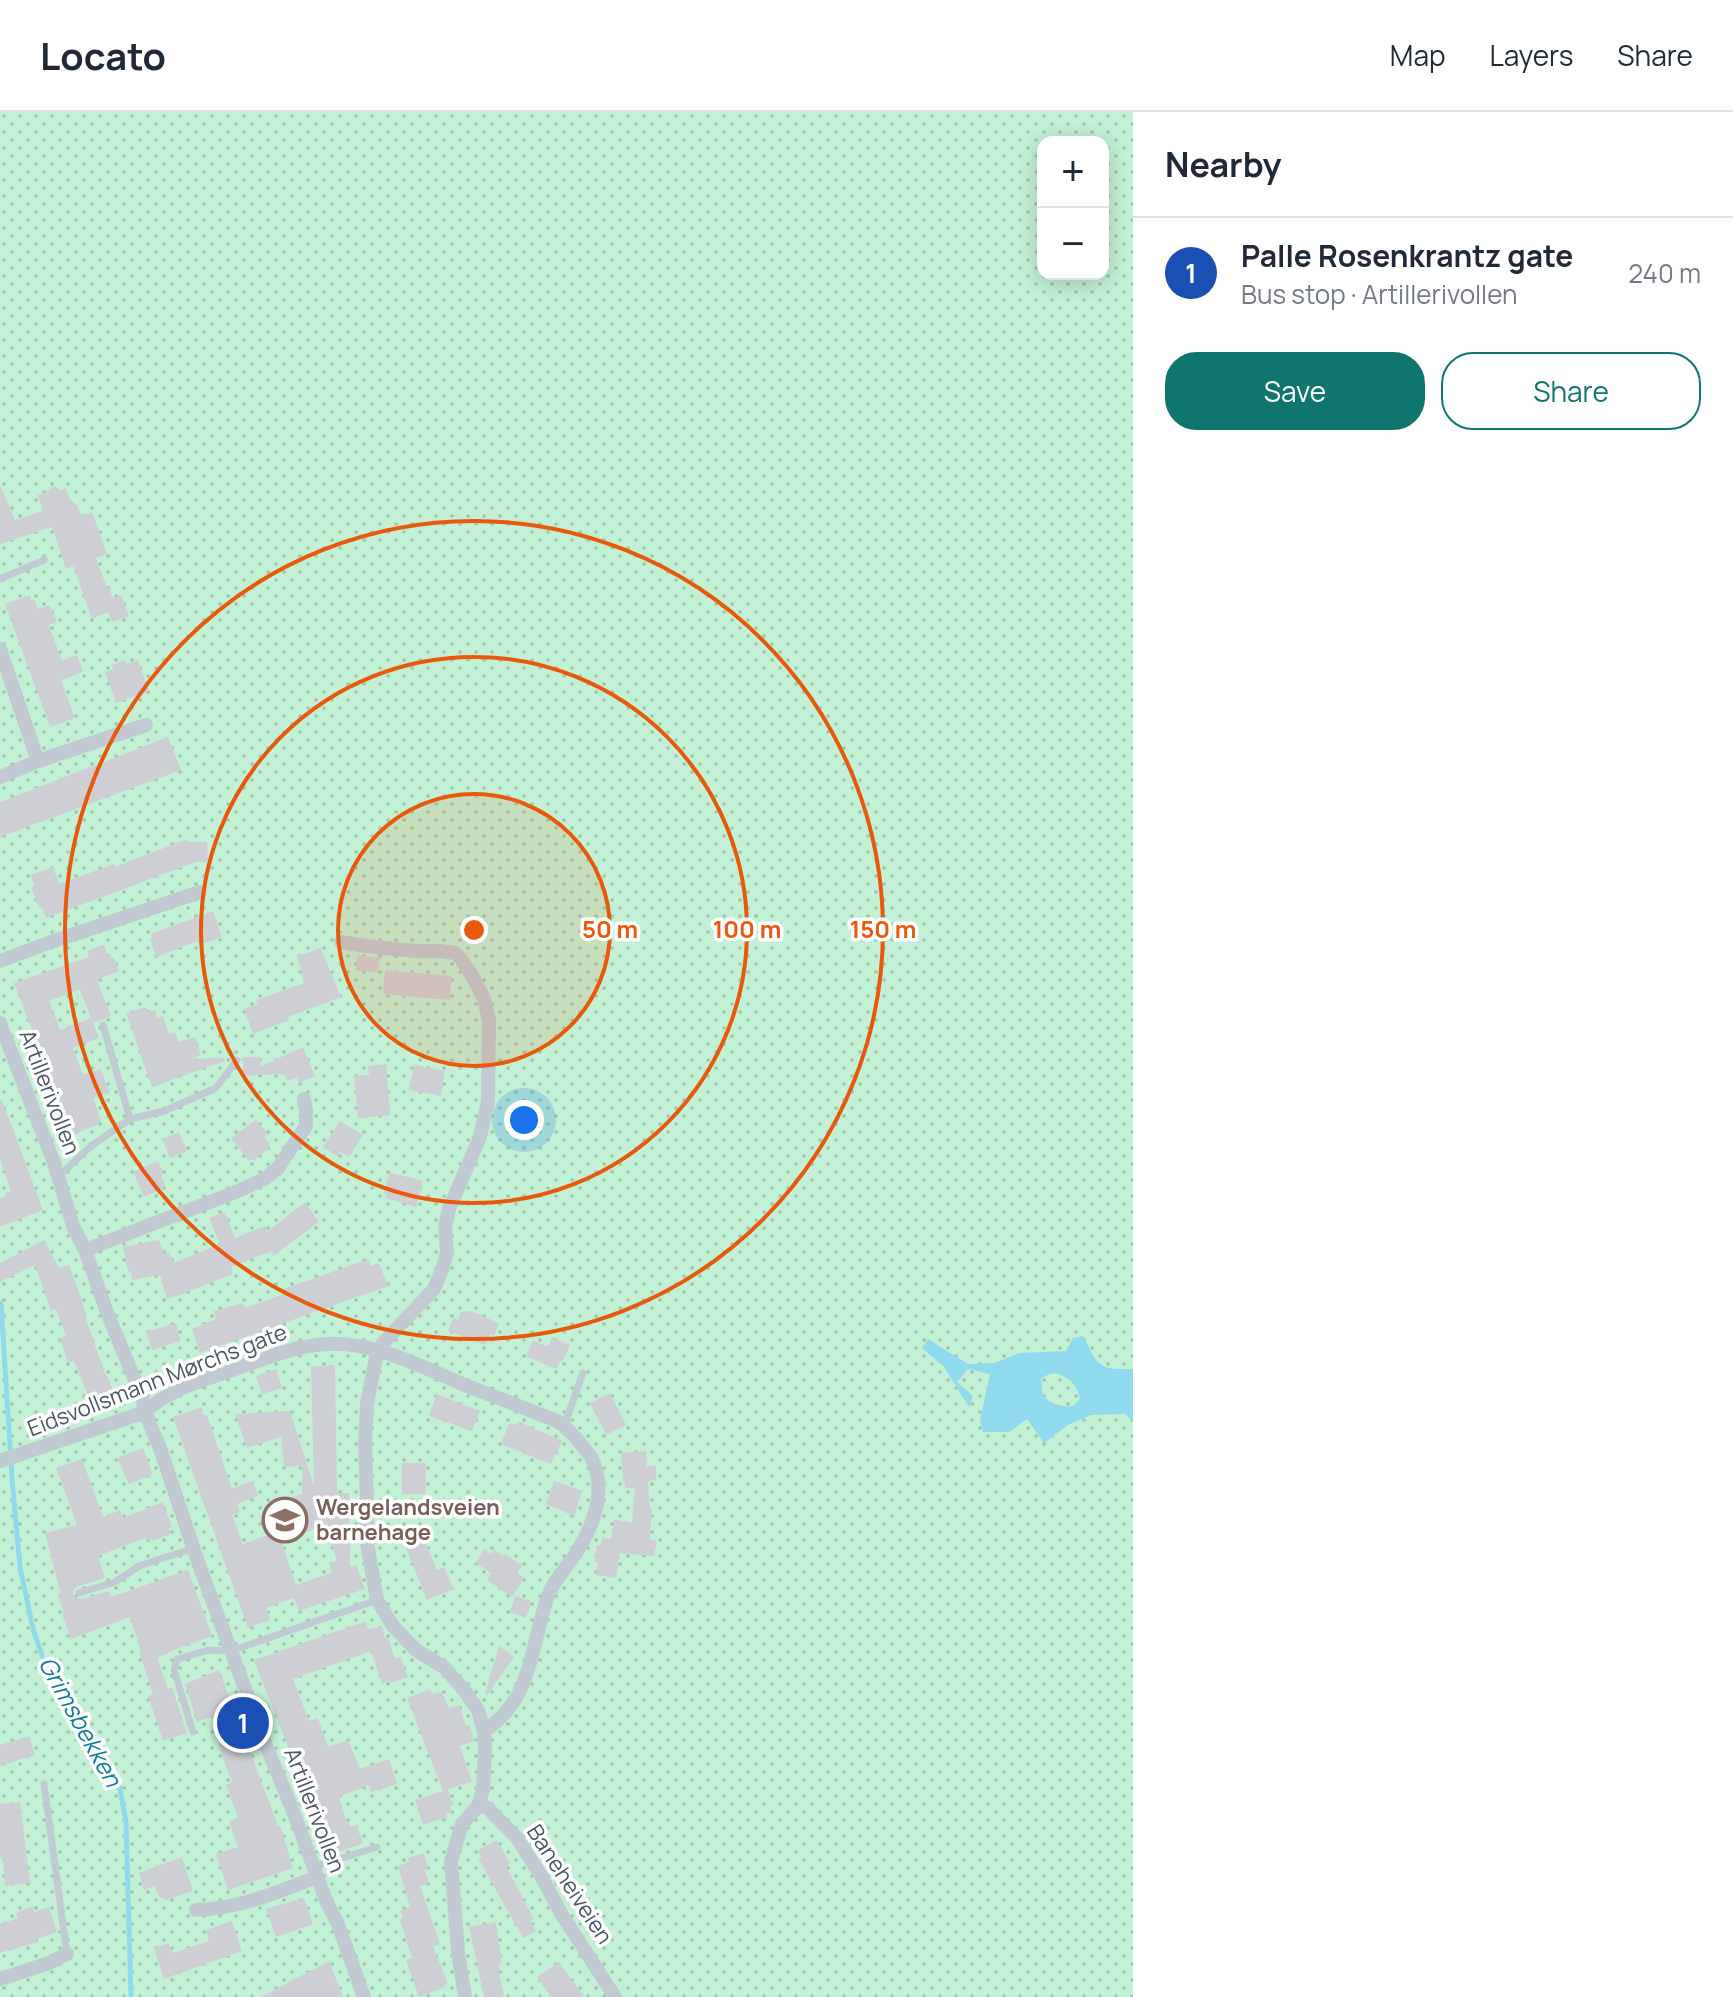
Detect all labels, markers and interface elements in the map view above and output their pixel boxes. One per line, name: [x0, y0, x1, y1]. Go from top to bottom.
text: Locato: [40, 29, 166, 81]
text: Map: [1390, 36, 1446, 74]
text: Layers: [1490, 36, 1573, 74]
text: Share: [1617, 36, 1693, 74]
map controls: [1037, 136, 1109, 280]
button: +: [1037, 136, 1109, 208]
text: Nearby: [1165, 141, 1281, 187]
button: −: [1037, 208, 1109, 280]
text: Palle Rosenkrantz gate: [1241, 235, 1573, 276]
text: 1: [1185, 255, 1197, 291]
text: 240 m: [1628, 255, 1701, 291]
text: Bus stop · Artillerivollen: [1241, 276, 1517, 312]
button: Save: [1165, 352, 1425, 430]
button: Share: [1441, 352, 1701, 430]
text: 50 m: [582, 912, 638, 945]
text: 100 m: [713, 912, 781, 945]
text: 150 m: [850, 912, 916, 945]
centre of rings: [460, 916, 488, 944]
street label: Artillerivollen: [12, 1025, 88, 1159]
your location: [504, 1100, 544, 1140]
street label: Eidsvollsmann Mørchs gate: [23, 1317, 291, 1443]
place label: Wergelandsveien barnehage: [316, 1492, 500, 1547]
school or university icon: Wergelandsveien barnehage: [261, 1496, 309, 1544]
water label: Grimsbekken: [32, 1650, 131, 1793]
pin: 1: [217, 1693, 269, 1753]
street label: Artillerivollen: [277, 1743, 353, 1877]
street label: Baneheiveien: [520, 1818, 620, 1950]

